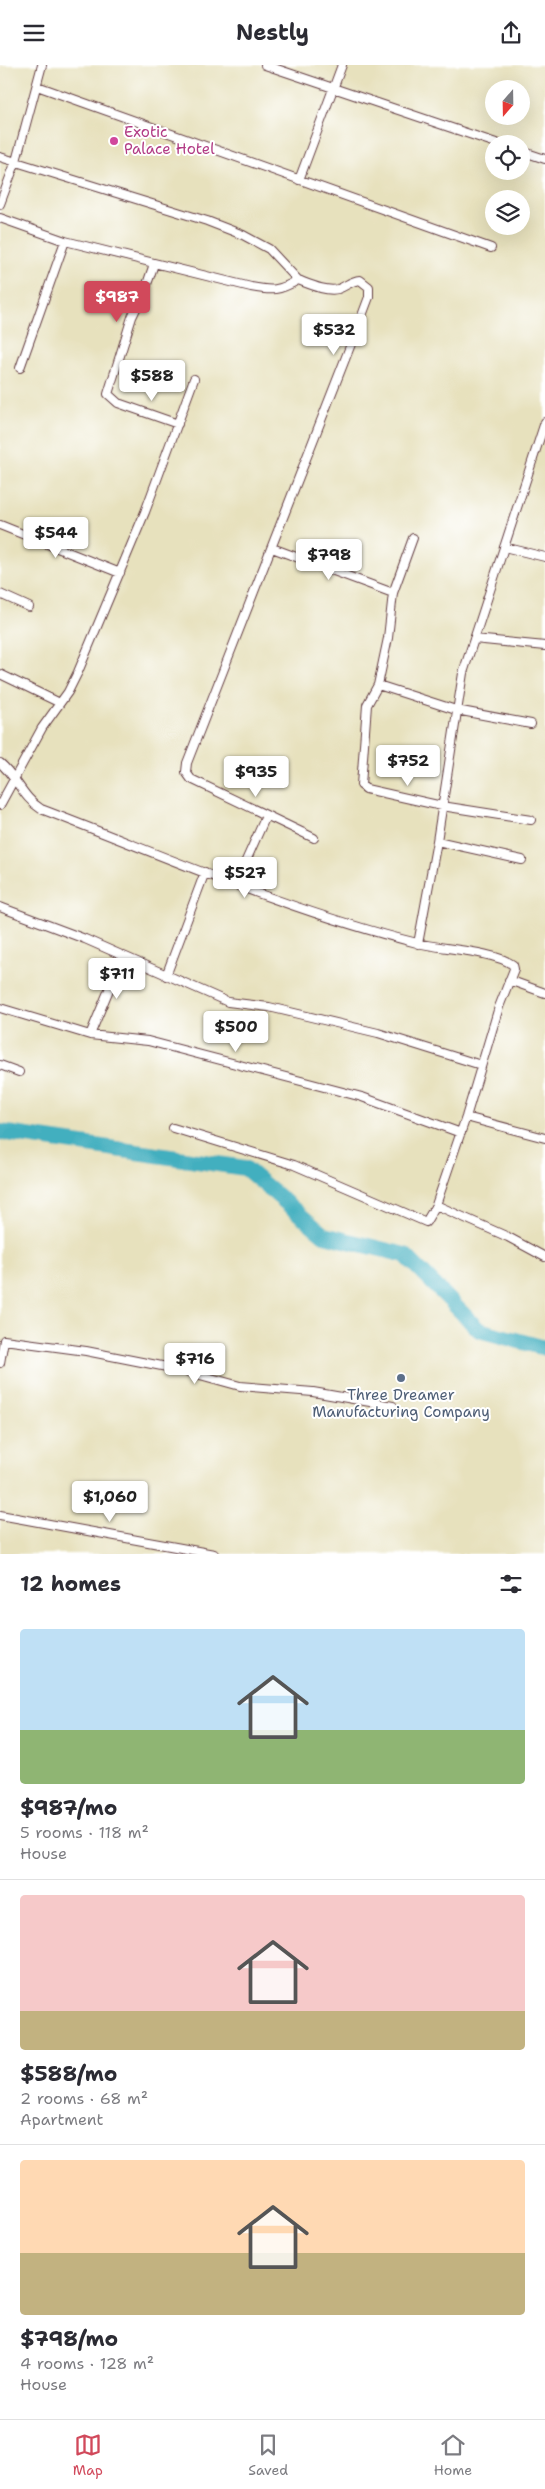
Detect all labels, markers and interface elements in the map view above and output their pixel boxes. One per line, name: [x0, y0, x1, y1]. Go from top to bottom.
text: Nestly: [236, 18, 309, 47]
icon: menu: [20, 19, 48, 47]
icon: share: [497, 19, 525, 47]
north arrow: [485, 80, 530, 125]
map controls: [485, 80, 530, 235]
place label: Exotic Palace Hotel: [124, 122, 215, 159]
marker: Exotic Palace Hotel: [108, 135, 120, 147]
button: locate: [485, 135, 530, 180]
button: layers: [485, 190, 530, 235]
pin: $987: [87, 281, 147, 323]
text: $987: [95, 286, 139, 307]
pin: $532: [304, 313, 364, 356]
text: $532: [313, 319, 355, 340]
pin: $588: [122, 359, 182, 402]
text: $588: [130, 365, 174, 386]
pin: $544: [26, 517, 86, 559]
text: $544: [34, 522, 78, 543]
pin: $798: [299, 539, 359, 581]
text: $798: [307, 544, 351, 565]
pin: $752: [378, 745, 438, 787]
text: $752: [387, 750, 429, 771]
pin: $935: [226, 755, 286, 798]
text: $935: [235, 761, 277, 782]
pin: $527: [215, 857, 275, 899]
text: $527: [224, 862, 266, 883]
pin: $711: [87, 957, 147, 1000]
text: $711: [99, 963, 135, 984]
pin: $500: [206, 1011, 266, 1053]
text: $500: [214, 1016, 258, 1037]
pin: $716: [165, 1343, 225, 1385]
text: $716: [175, 1348, 215, 1369]
marker: Three Dreamer Manufacturing Company: [395, 1372, 407, 1384]
place label: Three Dreamer Manufacturing Company: [312, 1385, 490, 1422]
pin: $1,060: [69, 1481, 151, 1523]
text: $1,060: [83, 1486, 137, 1507]
text: 12 homes: [20, 1570, 121, 1598]
icon: filters: [497, 1570, 525, 1598]
icon: home: [228, 1662, 318, 1752]
text: $987/mo: [20, 1794, 117, 1822]
text: 5 rooms · 118 m²: [20, 1822, 149, 1843]
text: House: [20, 1843, 67, 1864]
icon: home: [228, 1927, 318, 2017]
text: $588/mo: [20, 2060, 117, 2088]
text: 2 rooms · 68 m²: [20, 2088, 148, 2109]
text: Apartment: [20, 2109, 103, 2130]
icon: home: [228, 2192, 318, 2282]
text: $798/mo: [20, 2325, 118, 2353]
text: 4 rooms · 128 m²: [20, 2353, 154, 2374]
text: House: [20, 2374, 67, 2395]
tab: Map: [73, 2431, 103, 2479]
tab: Saved: [248, 2431, 288, 2479]
tab: Home: [434, 2431, 472, 2479]

